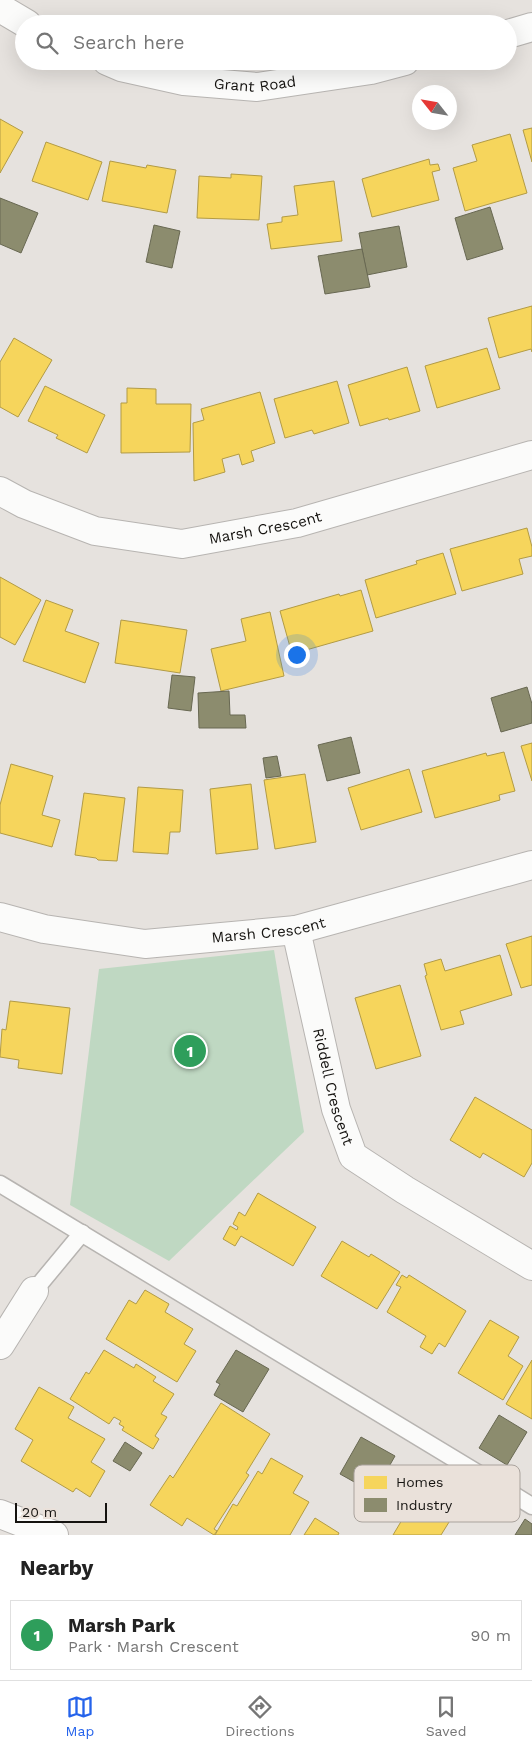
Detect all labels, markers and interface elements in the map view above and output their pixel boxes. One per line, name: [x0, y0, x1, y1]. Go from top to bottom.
search box: [15, 15, 517, 70]
icon: search: [33, 29, 61, 57]
text: Search here: [73, 31, 184, 54]
street label: Grant Road: [213, 72, 297, 96]
north arrow: [412, 85, 457, 130]
street label: Marsh Crescent: [207, 507, 324, 548]
your location: [284, 642, 310, 668]
street label: Marsh Crescent: [211, 913, 328, 947]
street label: Riddell Crescent: [309, 1026, 358, 1148]
pin: 1: [174, 1032, 206, 1070]
legend: [354, 1465, 520, 1522]
text: Homes: [396, 1474, 443, 1490]
text: Industry: [396, 1497, 453, 1513]
scale bar: [15, 1500, 108, 1523]
text: 20 m: [22, 1504, 57, 1520]
text: Nearby: [20, 1555, 93, 1580]
text: Marsh Park: [68, 1614, 175, 1637]
text: 1: [34, 1626, 40, 1645]
text: 90 m: [470, 1626, 511, 1645]
text: Park · Marsh Crescent: [68, 1637, 239, 1656]
tab: Map: [66, 1693, 94, 1739]
tab: Directions: [225, 1693, 295, 1739]
tab: Saved: [426, 1693, 466, 1739]

